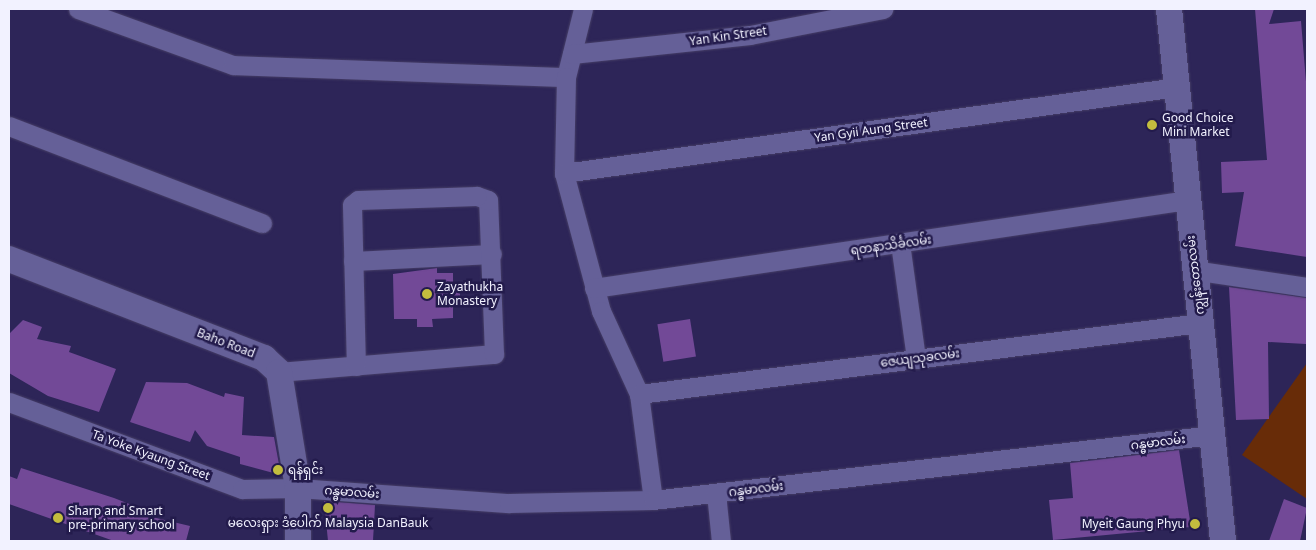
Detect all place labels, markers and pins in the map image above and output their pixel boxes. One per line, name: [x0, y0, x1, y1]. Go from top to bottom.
place label: Good Choice Mini Market: [1162, 111, 1234, 139]
marker: Good Choice Mini Market: [1146, 119, 1158, 131]
place label: Zayathukha Monastery: [437, 280, 503, 308]
marker: Zayathukha Monastery: [421, 288, 433, 300]
place label: ရန်ရှင်း: [288, 463, 323, 477]
marker: ရန်ရှင်း: [272, 464, 284, 476]
marker: မလေးရှား ဒံပေါက် Malaysia DanBauk: [322, 502, 334, 514]
place label: Sharp and Smart pre-primary school: [68, 504, 175, 532]
marker: Sharp and Smart pre-primary school: [52, 512, 64, 524]
place label: မလေးရှား ဒံပေါက် Malaysia DanBauk: [228, 516, 428, 530]
place label: Myeit Gaung Phyu: [1082, 517, 1185, 531]
marker: Myeit Gaung Phyu: [1189, 518, 1201, 530]

